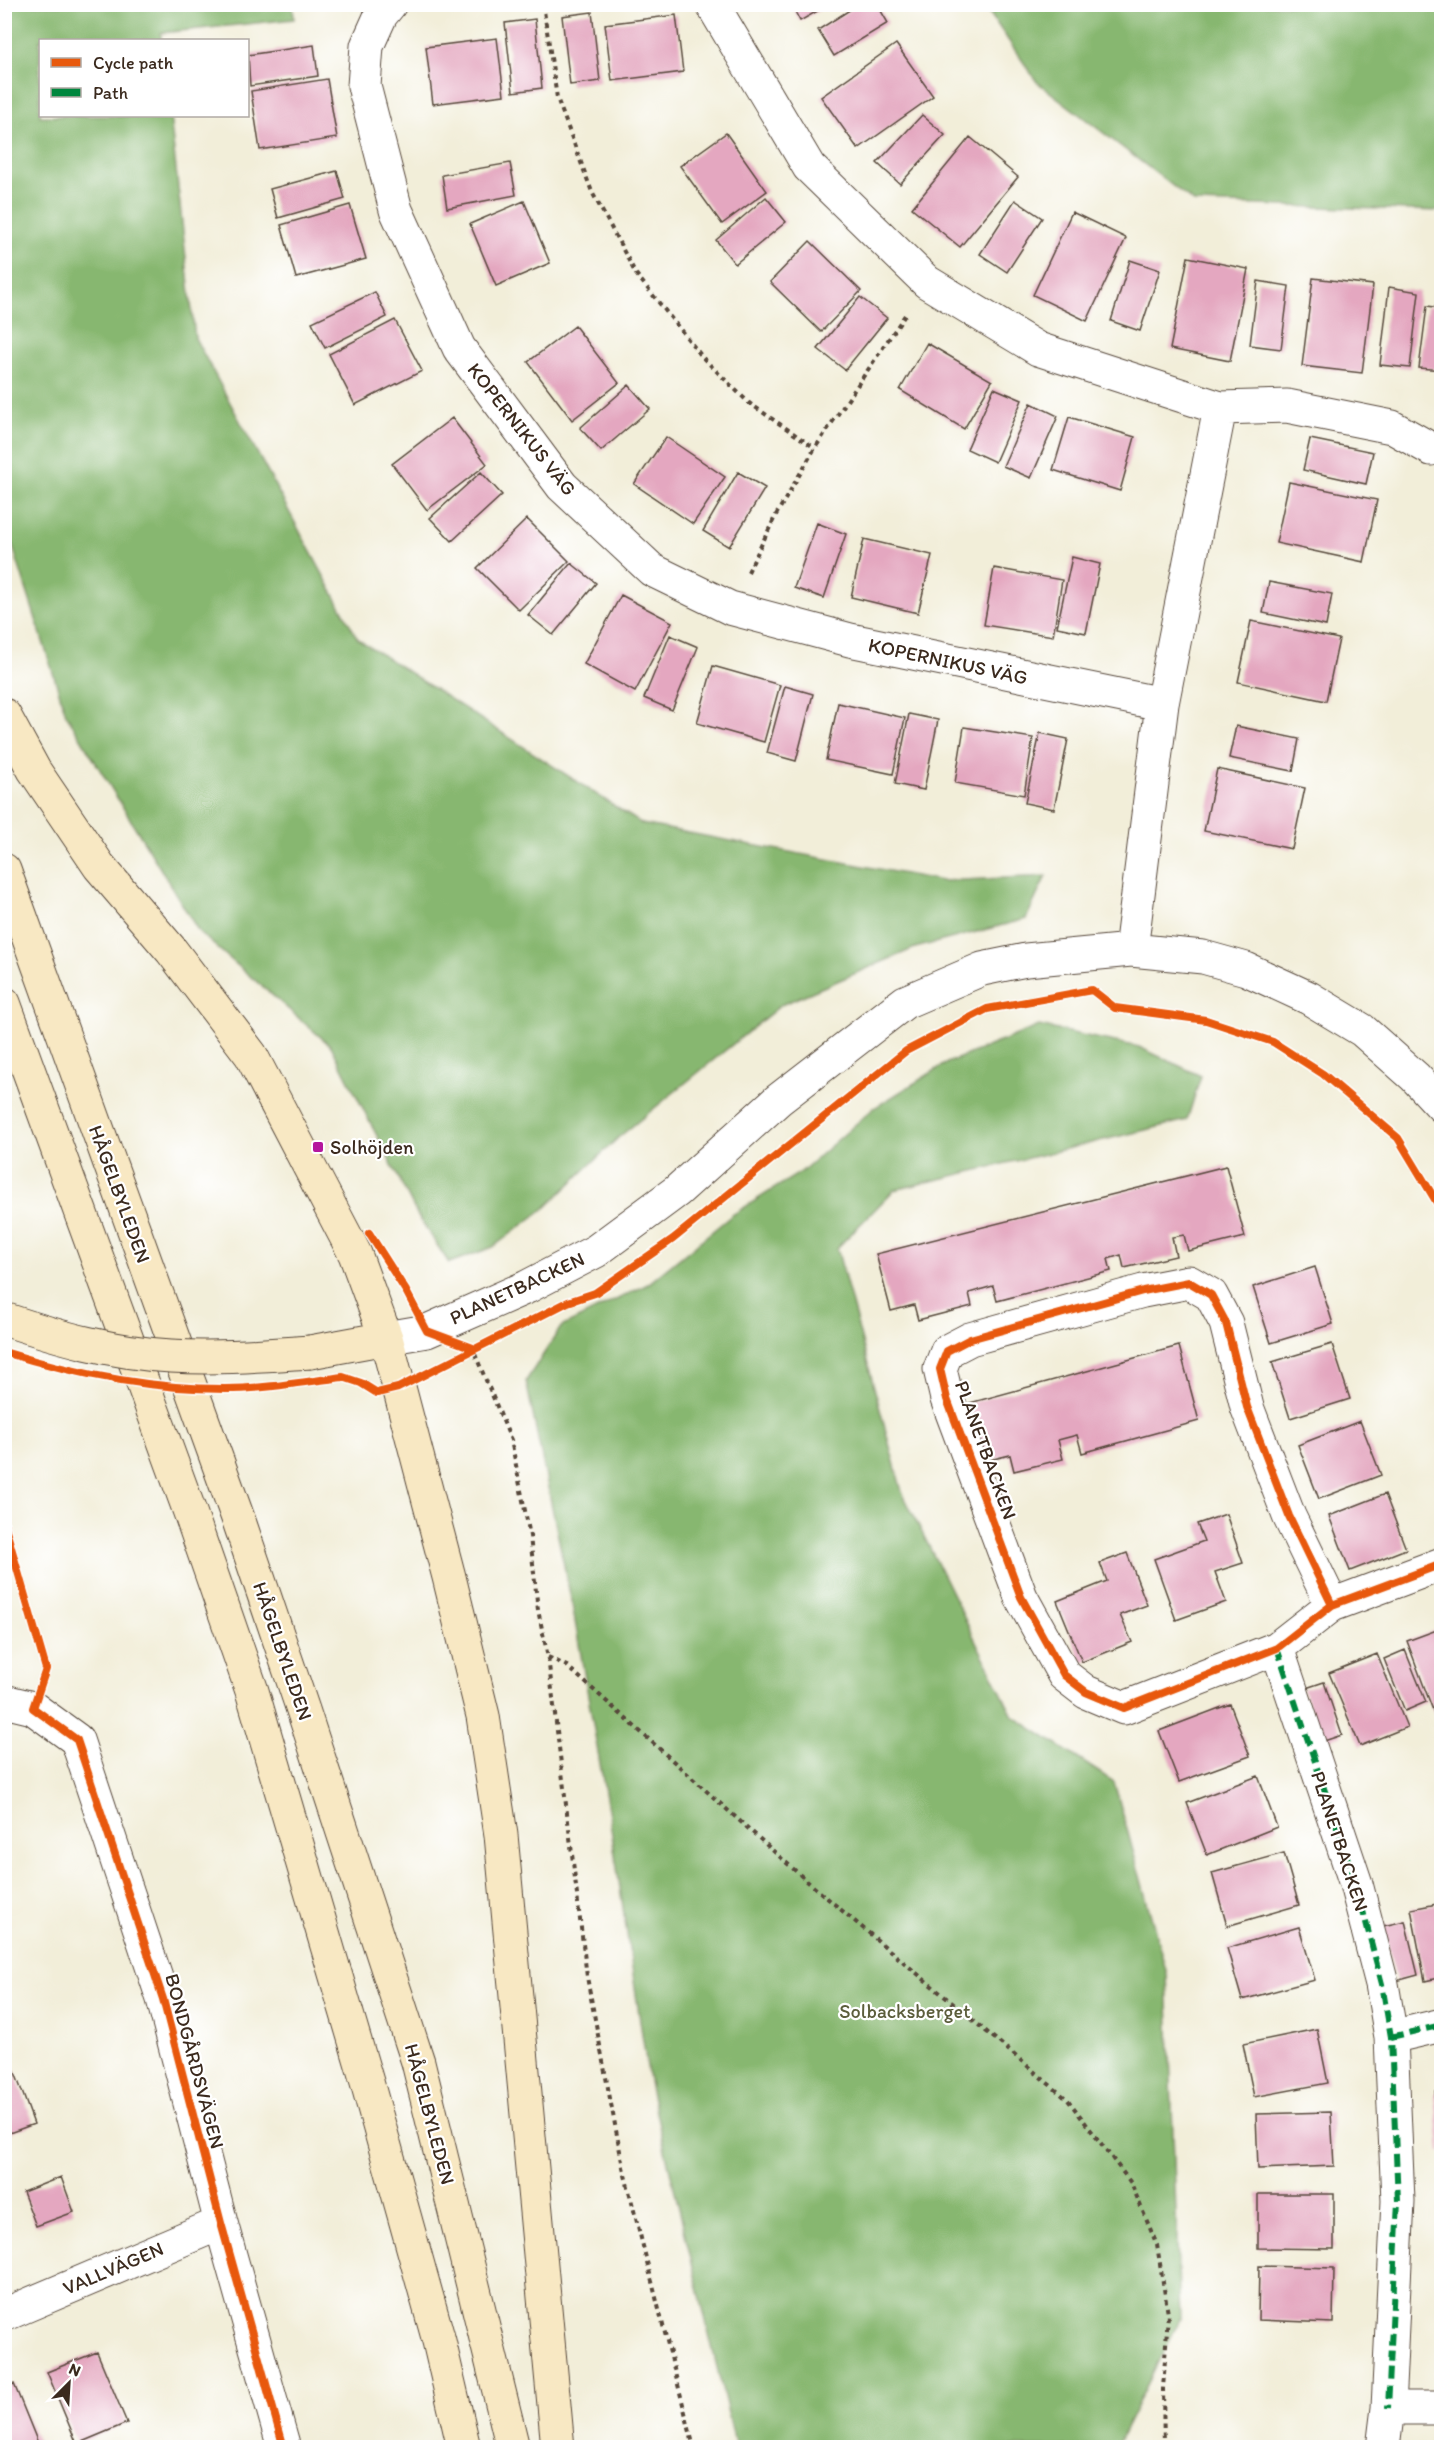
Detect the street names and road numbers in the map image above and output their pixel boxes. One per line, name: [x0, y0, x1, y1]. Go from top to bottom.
street label: KOPERNIKUS VÄG: [463, 358, 581, 500]
street label: KOPERNIKUS VÄG: [866, 632, 1030, 690]
street label: HÅGELBYLEDEN: [84, 1122, 156, 1266]
street label: PLANETBACKEN: [446, 1246, 588, 1330]
street label: PLANETBACKEN: [950, 1377, 1022, 1523]
street label: HÅGELBYLEDEN: [248, 1579, 318, 1723]
street label: PLANETBACKEN: [1306, 1768, 1374, 1914]
street label: BONDGÅRDSVÄGEN: [160, 1971, 230, 2151]
street label: HÅGELBYLEDEN: [400, 2041, 460, 2187]
street label: VALLVÄGEN: [59, 2236, 167, 2300]

